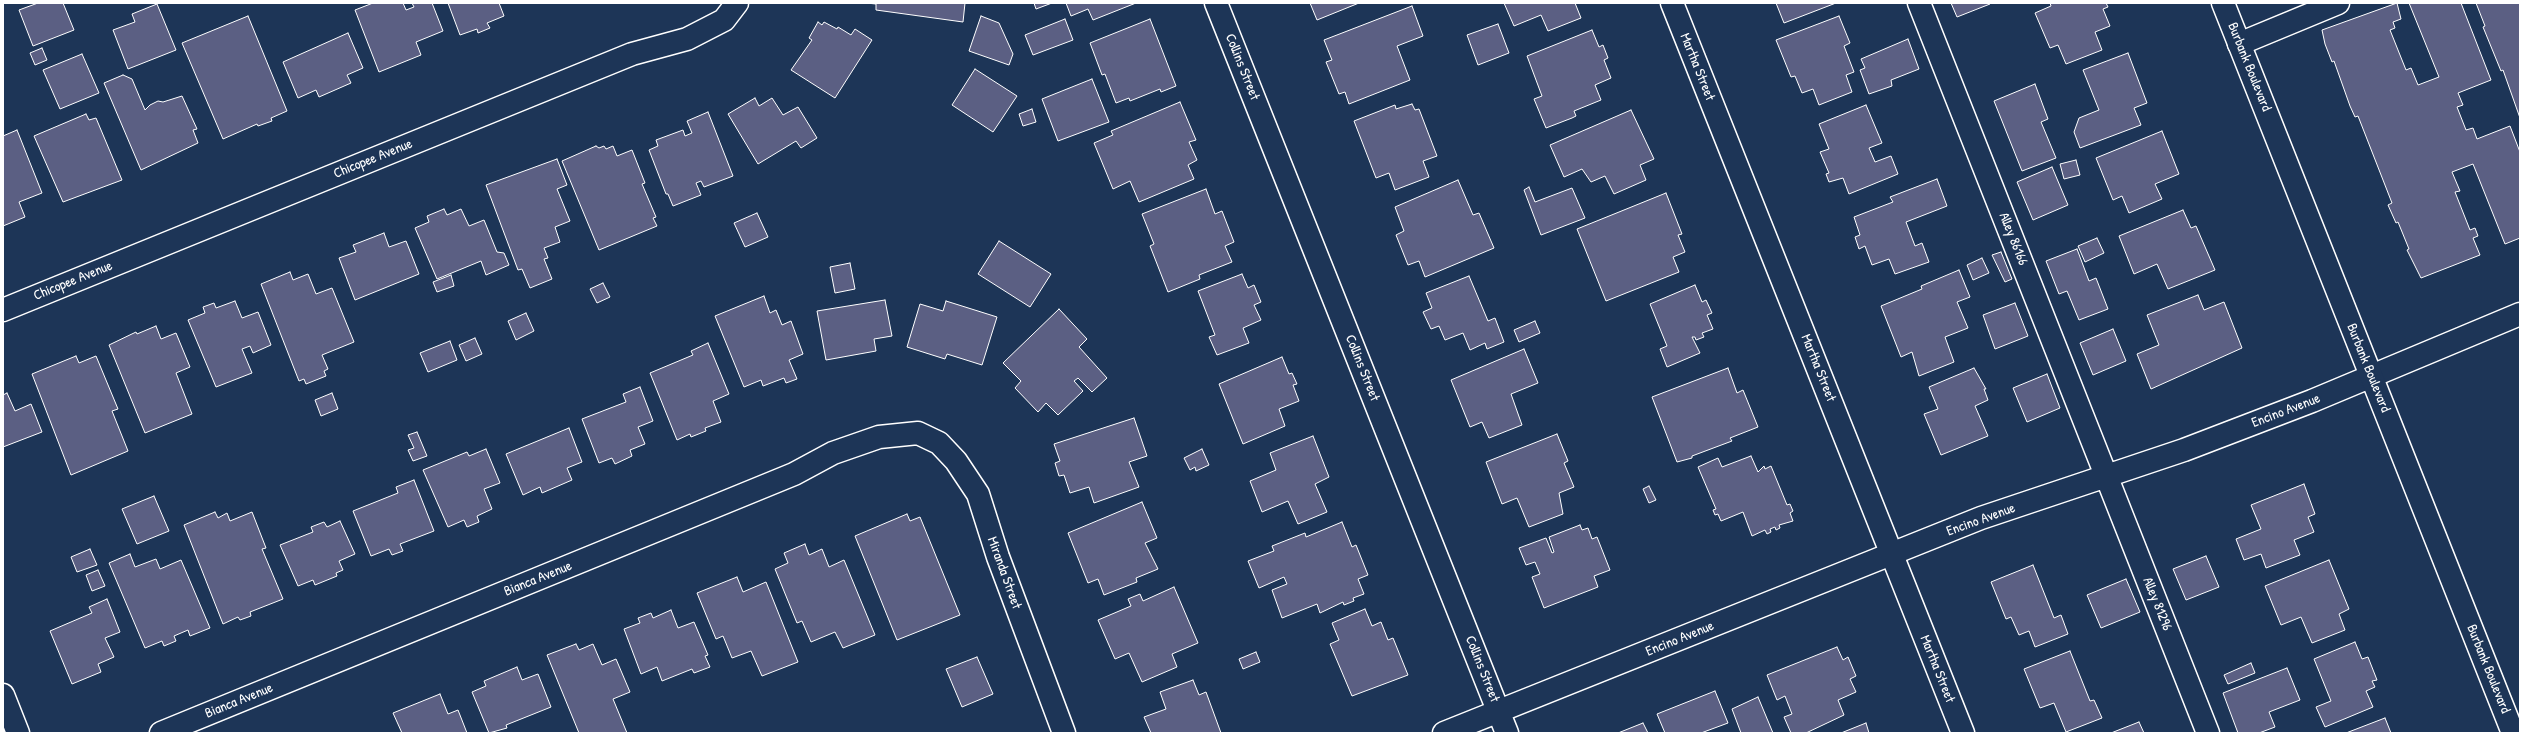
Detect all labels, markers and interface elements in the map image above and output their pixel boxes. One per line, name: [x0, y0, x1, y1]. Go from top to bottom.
street label: Burbank Boulevard: [2224, 20, 2274, 114]
street label: Collins Street: [1221, 31, 1263, 103]
street label: Martha Street: [1676, 31, 1718, 103]
street label: Chicopee Avenue: [331, 136, 415, 182]
street label: Alley 86166: [1995, 210, 2031, 268]
street label: Chicopee Avenue: [31, 258, 115, 304]
street label: Burbank Boulevard: [2343, 321, 2393, 415]
street label: Collins Street: [1341, 332, 1383, 404]
street label: Martha Street: [1797, 332, 1839, 404]
street label: Encino Avenue: [2249, 390, 2323, 432]
street label: Encino Avenue: [1944, 500, 2018, 540]
street label: Miranda Street: [983, 535, 1025, 611]
street label: Bianca Avenue: [502, 558, 574, 600]
street label: Alley 81296: [2139, 575, 2175, 633]
street label: Encino Avenue: [1644, 618, 1716, 660]
street label: Burbank Boulevard: [2463, 622, 2513, 716]
street label: Collins Street: [1461, 633, 1503, 705]
street label: Martha Street: [1916, 633, 1958, 705]
street label: Bianca Avenue: [203, 680, 275, 722]

